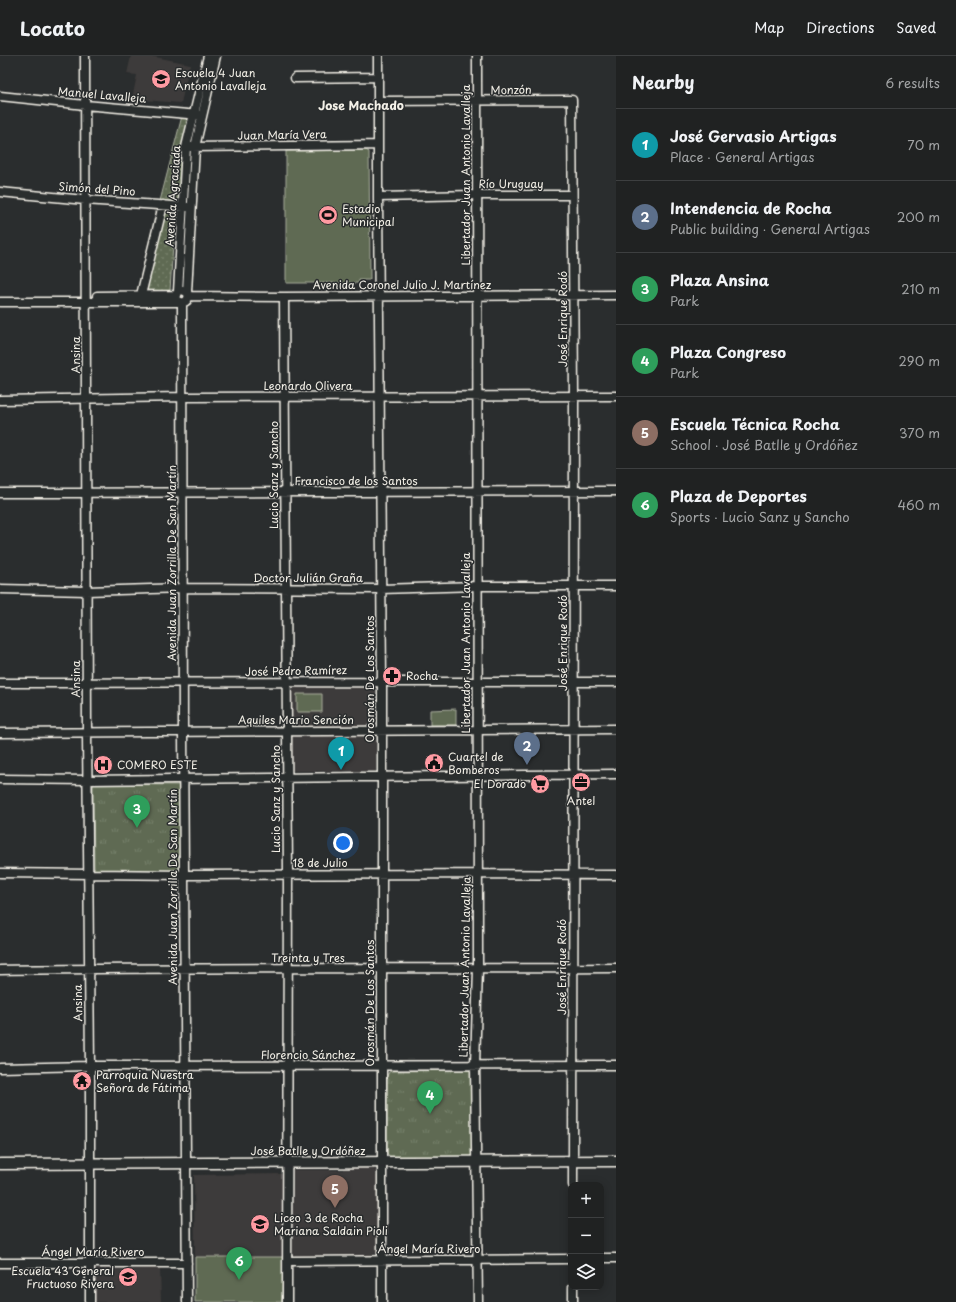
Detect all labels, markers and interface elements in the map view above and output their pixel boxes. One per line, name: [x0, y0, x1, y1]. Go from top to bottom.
text: Locato: [20, 14, 85, 42]
text: Map: [754, 17, 784, 38]
text: Directions: [806, 17, 874, 38]
text: Saved: [896, 17, 936, 38]
place label: Escuela 4 Juan Antonio Lavalleja: [175, 64, 266, 94]
school or university icon: Escuela 4 Juan Antonio Lavalleja: [150, 68, 172, 90]
text: Nearby: [632, 69, 694, 95]
text: 6 results: [885, 73, 940, 92]
street label: Monzón: [490, 81, 532, 98]
street label: Manuel Lavalleja: [57, 82, 147, 107]
street label: Libertador Juan Antonio Lavalleja: [457, 84, 474, 266]
district label: Jose Machado: [318, 96, 404, 114]
text: José Gervasio Artigas: [670, 124, 837, 147]
street label: Juan María Vera: [237, 125, 327, 144]
text: 1: [642, 135, 648, 154]
text: 70 m: [907, 135, 940, 154]
street label: Avenida Agraciada: [160, 144, 185, 247]
text: Place · General Artigas: [670, 147, 814, 166]
street label: Río Uruguay: [478, 175, 544, 192]
street label: Simón del Pino: [58, 177, 136, 200]
text: Intendencia de Rocha: [670, 196, 832, 219]
place label: Estadio Municipal: [342, 200, 395, 230]
sports icon: Estadio Municipal: [317, 204, 339, 226]
text: 2: [640, 207, 650, 226]
text: 200 m: [897, 207, 940, 226]
text: Public building · General Artigas: [670, 219, 870, 238]
text: Plaza Ansina: [670, 268, 769, 291]
street label: José Enrique Rodó: [554, 271, 571, 367]
street label: Avenida Coronel Julio J. Martínez: [313, 276, 491, 293]
text: 3: [641, 279, 649, 298]
text: 210 m: [901, 279, 940, 298]
text: Park: [670, 291, 699, 310]
street label: Ansina: [67, 336, 84, 374]
text: Plaza Congreso: [670, 340, 786, 363]
text: 4: [641, 351, 649, 370]
text: 290 m: [899, 351, 940, 370]
text: Park: [670, 363, 699, 382]
street label: Leonardo Olivera: [263, 377, 353, 394]
text: Escuela Técnica Rocha: [670, 412, 840, 435]
street label: Lucio Sanz y Sancho: [265, 421, 282, 529]
text: 5: [641, 423, 649, 442]
text: 370 m: [899, 423, 940, 442]
text: School · José Batlle y Ordóñez: [670, 435, 858, 454]
street label: Avenida Juan Zorrilla De San Martín: [163, 465, 180, 661]
street label: Francisco de los Santos: [295, 472, 417, 489]
text: Plaza de Deportes: [670, 484, 807, 507]
text: 6: [640, 495, 650, 514]
text: 460 m: [897, 495, 940, 514]
text: Sports · Lucio Sanz y Sancho: [670, 507, 850, 526]
street label: Libertador Juan Antonio Lavalleja: [457, 552, 474, 734]
street label: Doctor Julián Graña: [253, 569, 363, 586]
street label: José Enrique Rodó: [554, 595, 571, 691]
street label: Orosmán De Los Santos: [361, 616, 378, 742]
street label: Ansina: [67, 660, 84, 698]
street label: José Pedro Ramírez: [245, 661, 347, 680]
pharmacy icon: Rocha: [381, 665, 403, 687]
place label: Rocha: [406, 667, 438, 684]
street label: Aquiles Mario Sención: [238, 711, 354, 728]
pin: 2: [514, 732, 540, 765]
pin: 1: [328, 737, 354, 770]
street label: Lucio Sanz y Sancho: [267, 745, 284, 853]
place label: Cuartel de Bomberos: [448, 748, 504, 778]
public building icon: Cuartel de Bomberos: [423, 752, 445, 774]
hospital icon: COMERO ESTE: [92, 754, 114, 776]
place label: COMERO ESTE: [117, 756, 198, 773]
office icon: Antel: [570, 771, 592, 793]
supermarket icon: El Dorado: [529, 773, 551, 795]
place label: El Dorado: [474, 775, 526, 792]
street label: Avenida Juan Zorrilla De San Martín: [164, 789, 181, 985]
place label: Antel: [567, 792, 595, 809]
pin: 3: [124, 795, 150, 828]
your location: [333, 833, 353, 853]
street label: 18 de Julio: [292, 854, 348, 871]
street label: Libertador Juan Antonio Lavalleja: [454, 876, 475, 1058]
street label: José Enrique Rodó: [553, 919, 570, 1015]
street label: Orosmán De Los Santos: [361, 940, 378, 1066]
street label: Treinta y Tres: [271, 949, 345, 966]
street label: Ansina: [69, 984, 86, 1022]
street label: Florencio Sánchez: [261, 1046, 355, 1063]
place label: Parroquia Nuestra Señora de Fátima: [96, 1066, 194, 1096]
temple icon: Parroquia Nuestra Señora de Fátima: [71, 1070, 93, 1092]
pin: 4: [417, 1081, 443, 1114]
street label: José Batlle y Ordóñez: [251, 1142, 365, 1159]
pin: 5: [322, 1175, 348, 1208]
map controls: [568, 1182, 604, 1290]
button: +: [568, 1182, 604, 1218]
place label: Liceo 3 de Rocha Mariana Saldain Pioli: [274, 1209, 388, 1239]
school or university icon: Liceo 3 de Rocha Mariana Saldain Pioli: [249, 1213, 271, 1235]
button: −: [568, 1218, 604, 1254]
street label: Ángel María Rivero: [378, 1240, 480, 1257]
street label: Ángel María Rivero: [42, 1243, 144, 1260]
pin: 6: [226, 1247, 252, 1280]
button: layers: [568, 1254, 604, 1290]
place label: Escuela 43 General Fructuoso Rivera: [11, 1262, 114, 1292]
school or university icon: Escuela 43 General Fructuoso Rivera: [117, 1266, 139, 1288]

